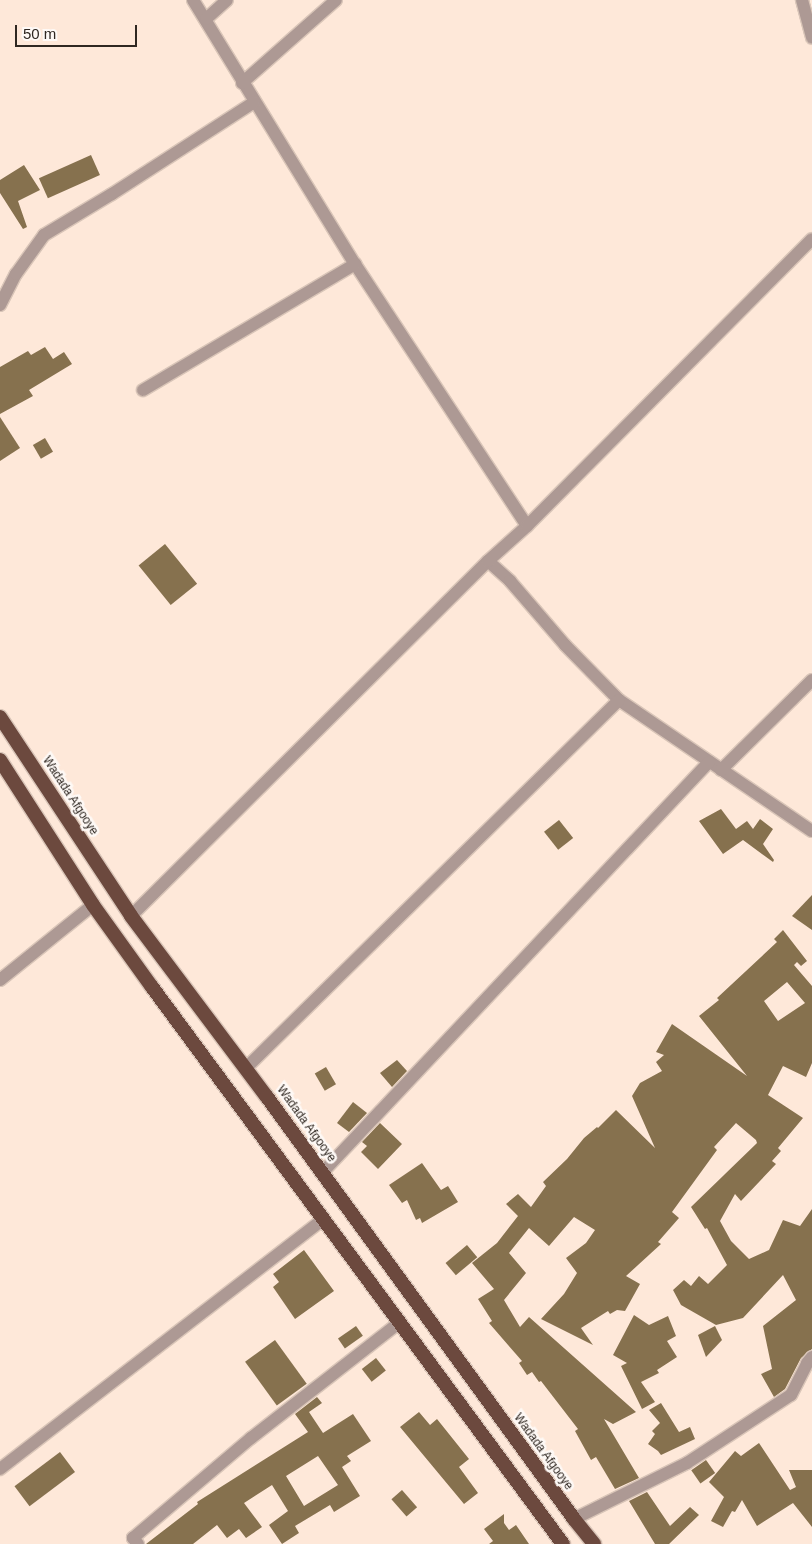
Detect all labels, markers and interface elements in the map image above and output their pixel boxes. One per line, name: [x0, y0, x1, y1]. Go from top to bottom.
scale bar: [18, 15, 140, 47]
text: 50 m: [23, 25, 56, 42]
street label: Wadada Afgooye: [39, 754, 101, 838]
street label: Wadada Afgooye: [273, 1083, 339, 1165]
street label: Wadada Afgooye: [510, 1411, 576, 1493]

